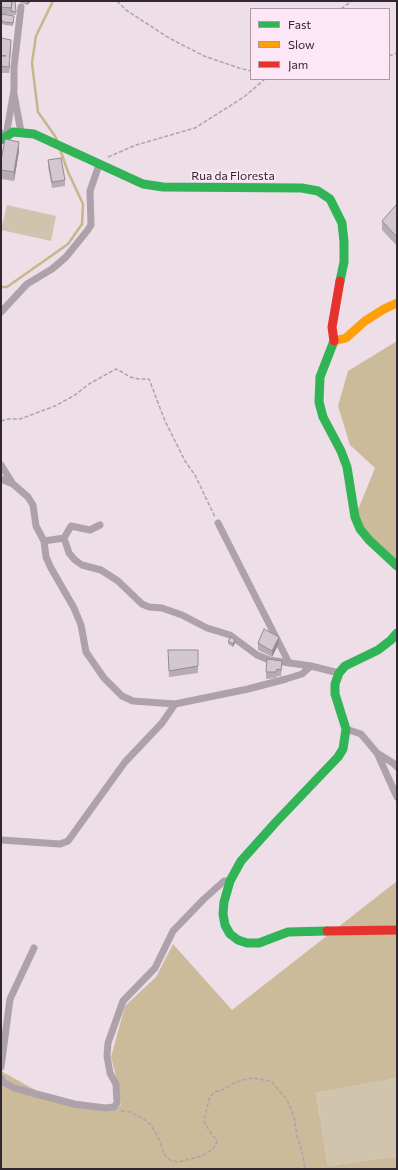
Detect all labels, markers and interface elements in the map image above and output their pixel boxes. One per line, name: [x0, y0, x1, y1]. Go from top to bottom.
legend: [250, 8, 390, 80]
text: Fast: [288, 17, 311, 31]
text: Slow: [288, 37, 315, 51]
text: Jam: [288, 57, 308, 71]
street label: Rua da Floresta: [191, 169, 275, 183]

